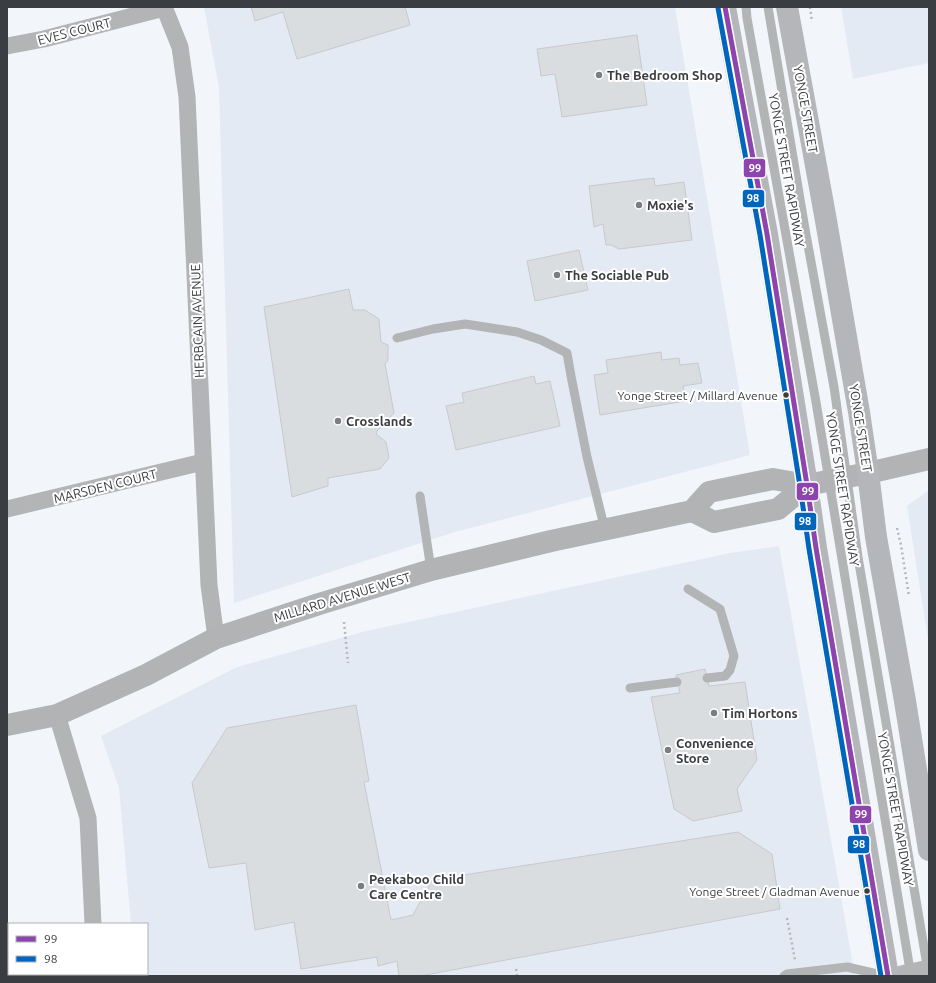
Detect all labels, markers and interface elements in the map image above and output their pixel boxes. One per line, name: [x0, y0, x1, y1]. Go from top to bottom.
street label: EVES COURT: [36, 15, 112, 47]
street label: YONGE STREET: [791, 64, 821, 154]
place label: The Bedroom Shop: [607, 68, 723, 82]
marker: The Bedroom Shop: [594, 70, 604, 80]
street label: YONGE STREET RAPIDWAY: [767, 92, 808, 249]
line badge: 99: [743, 158, 766, 178]
text: 99: [749, 162, 761, 174]
line badge: 98: [742, 189, 765, 208]
text: 98: [747, 192, 759, 204]
place label: Moxie's: [647, 198, 694, 212]
marker: Moxie's: [634, 200, 644, 210]
street label: HERBCAIN AVENUE: [188, 264, 206, 378]
place label: The Sociable Pub: [565, 268, 669, 282]
marker: The Sociable Pub: [552, 270, 562, 280]
street label: YONGE STREET: [847, 383, 875, 473]
place label: Yonge Street / Millard Avenue: [617, 389, 778, 402]
marker: Yonge Street / Millard Avenue: [781, 390, 791, 400]
street label: YONGE STREET RAPIDWAY: [824, 411, 862, 568]
place label: Crosslands: [346, 414, 412, 428]
marker: Crosslands: [333, 416, 343, 426]
street label: MARSDEN COURT: [52, 466, 158, 506]
line badge: 99: [796, 482, 819, 501]
text: 99: [802, 485, 814, 497]
line badge: 98: [794, 512, 817, 531]
text: 98: [799, 515, 811, 527]
street label: MILLARD AVENUE WEST: [272, 570, 412, 624]
place label: Tim Hortons: [722, 706, 798, 720]
marker: Tim Hortons: [709, 708, 719, 718]
street label: YONGE STREET RAPIDWAY: [876, 731, 917, 888]
place label: Convenience Store: [676, 736, 754, 765]
marker: Convenience Store: [663, 745, 673, 755]
line badge: 99: [849, 805, 872, 824]
text: 99: [855, 808, 867, 820]
line badge: 98: [847, 835, 870, 854]
text: 98: [853, 838, 865, 850]
place label: Peekaboo Child Care Centre: [369, 872, 464, 901]
marker: Peekaboo Child Care Centre: [356, 881, 366, 891]
place label: Yonge Street / Gladman Avenue: [689, 885, 860, 898]
marker: Yonge Street / Gladman Avenue: [862, 886, 872, 896]
legend: [8, 923, 148, 975]
text: 99: [44, 932, 58, 945]
text: 98: [44, 952, 58, 965]

